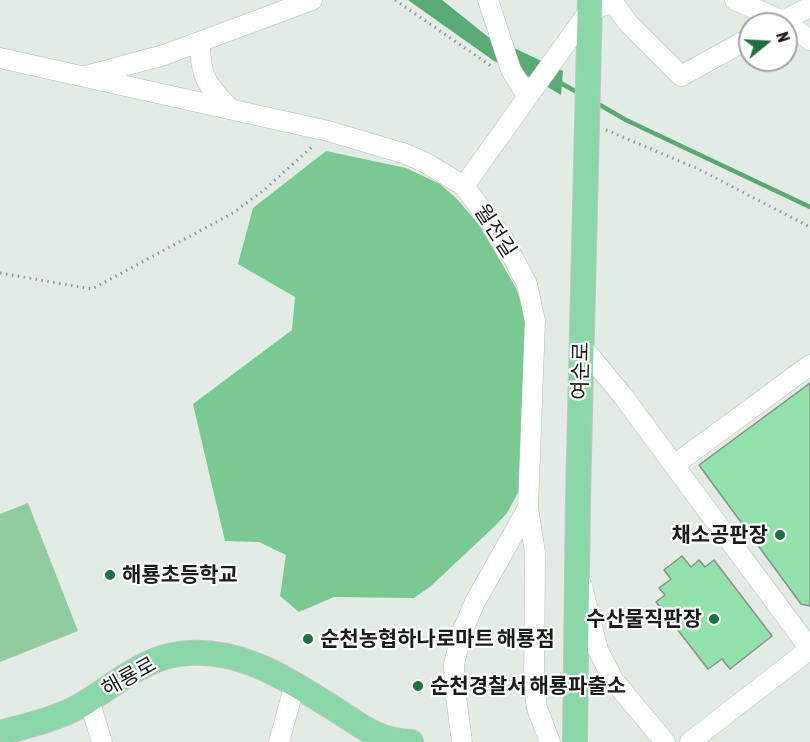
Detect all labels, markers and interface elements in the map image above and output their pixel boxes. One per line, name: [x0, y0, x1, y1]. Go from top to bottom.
north arrow: [738, 12, 798, 72]
text: N: [773, 30, 793, 44]
street label: 월전길: [469, 200, 521, 262]
street label: 여순로: [568, 342, 594, 400]
place label: 채소공판장: [671, 522, 768, 548]
marker: 채소공판장: [773, 528, 787, 542]
place label: 해룡초등학교: [122, 562, 238, 588]
marker: 해룡초등학교: [103, 568, 117, 582]
place label: 수산물직판장: [586, 606, 702, 632]
marker: 수산물직판장: [707, 612, 721, 626]
place label: 순천농협하나로마트 해룡점: [320, 626, 555, 652]
marker: 순천농협하나로마트 해룡점: [301, 632, 315, 646]
street label: 해룡로: [98, 652, 160, 702]
place label: 순천경찰서 해룡파출소: [430, 673, 626, 699]
marker: 순천경찰서 해룡파출소: [411, 679, 425, 693]

